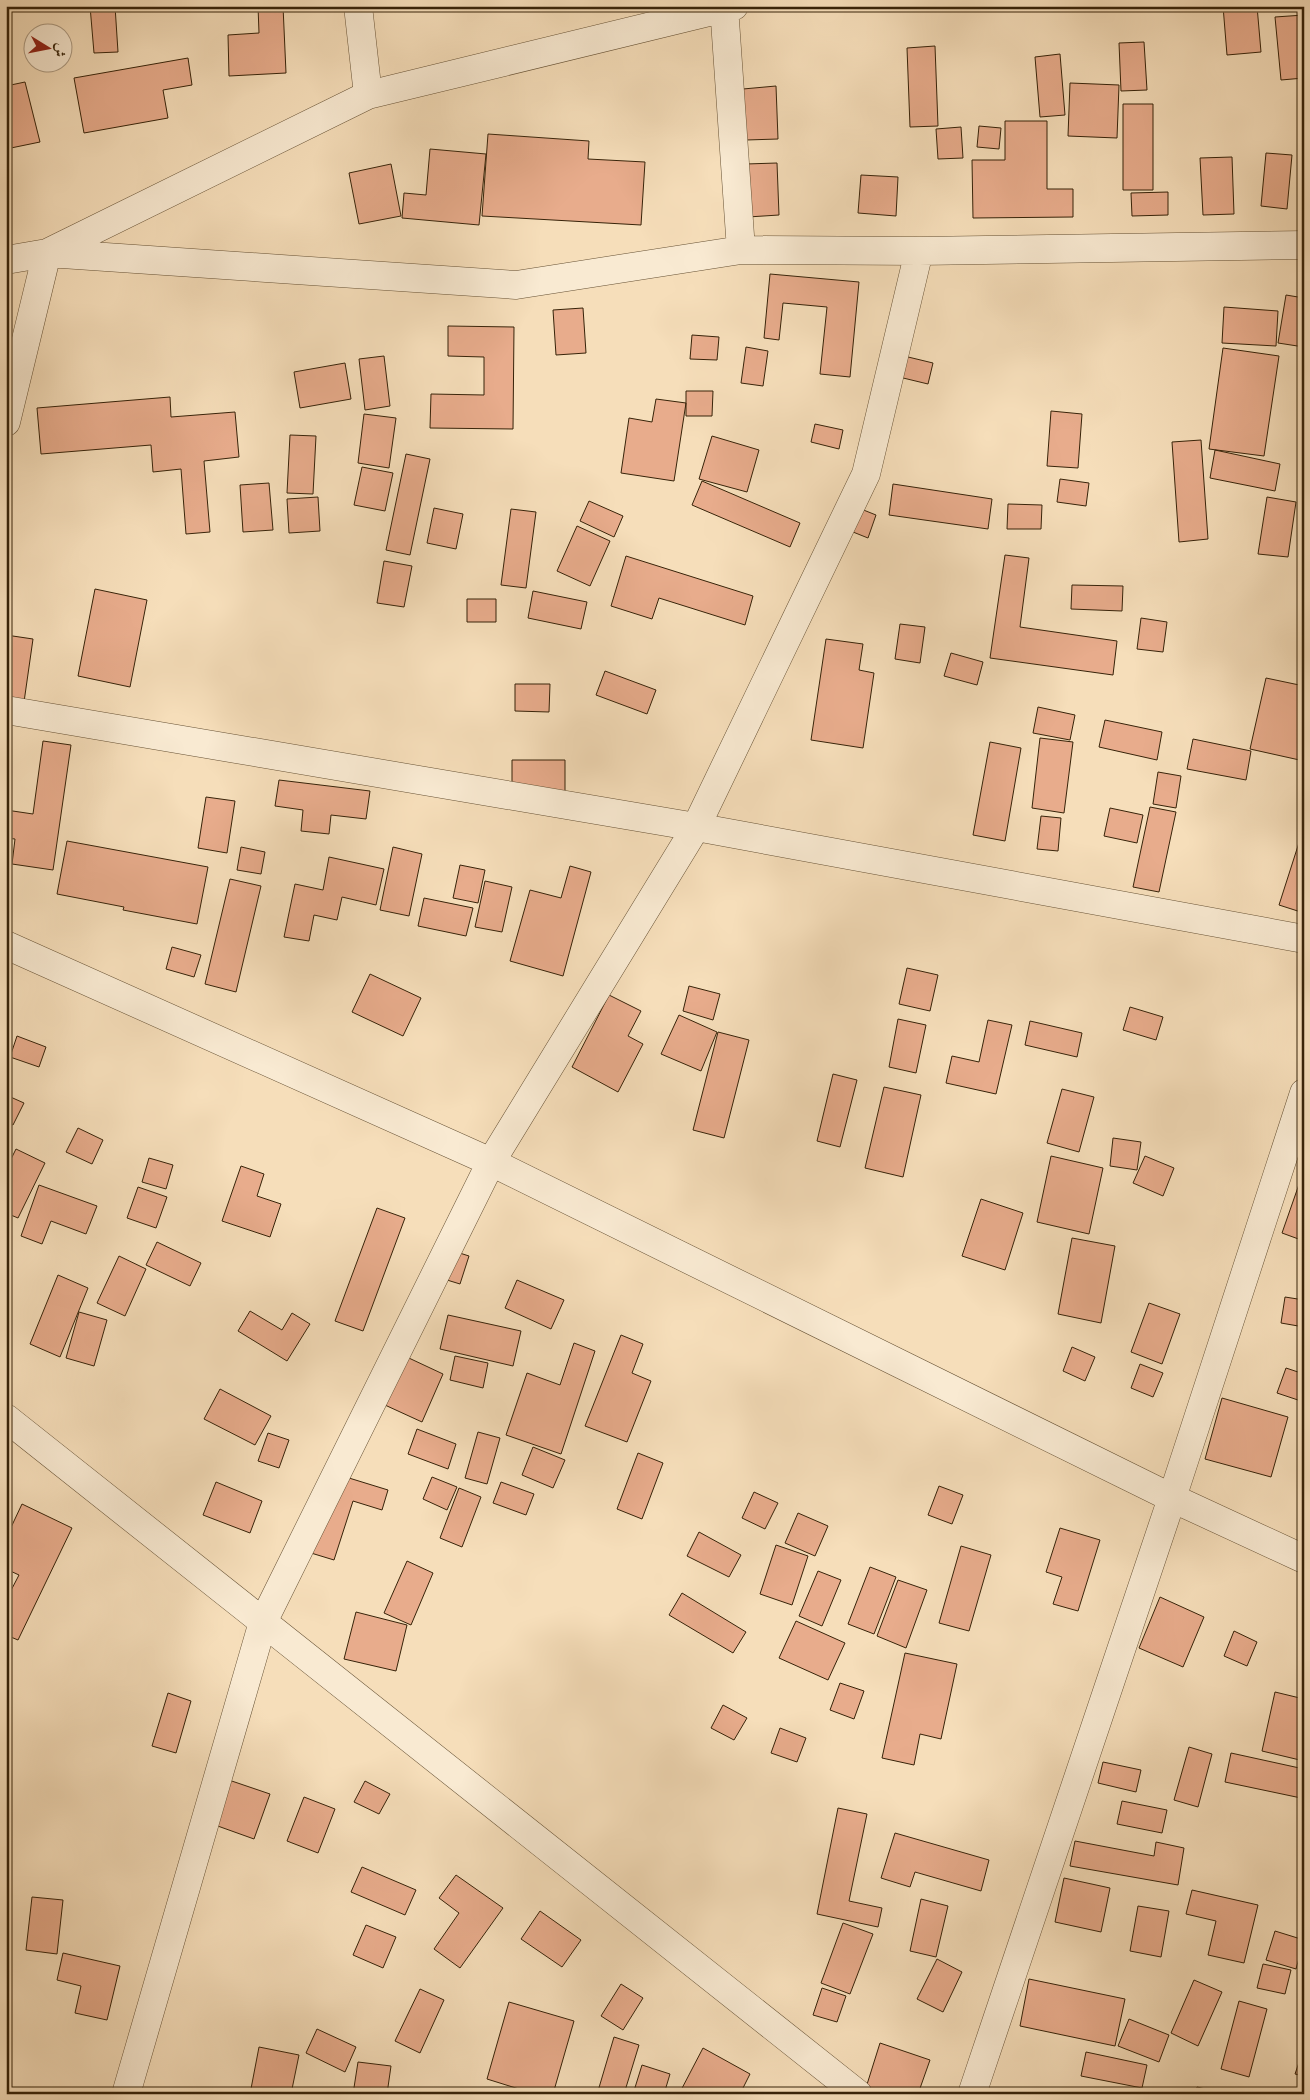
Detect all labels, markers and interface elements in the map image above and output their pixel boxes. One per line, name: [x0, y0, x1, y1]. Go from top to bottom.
north arrow: [22, 22, 72, 72]
text: ش: [50, 42, 70, 59]

